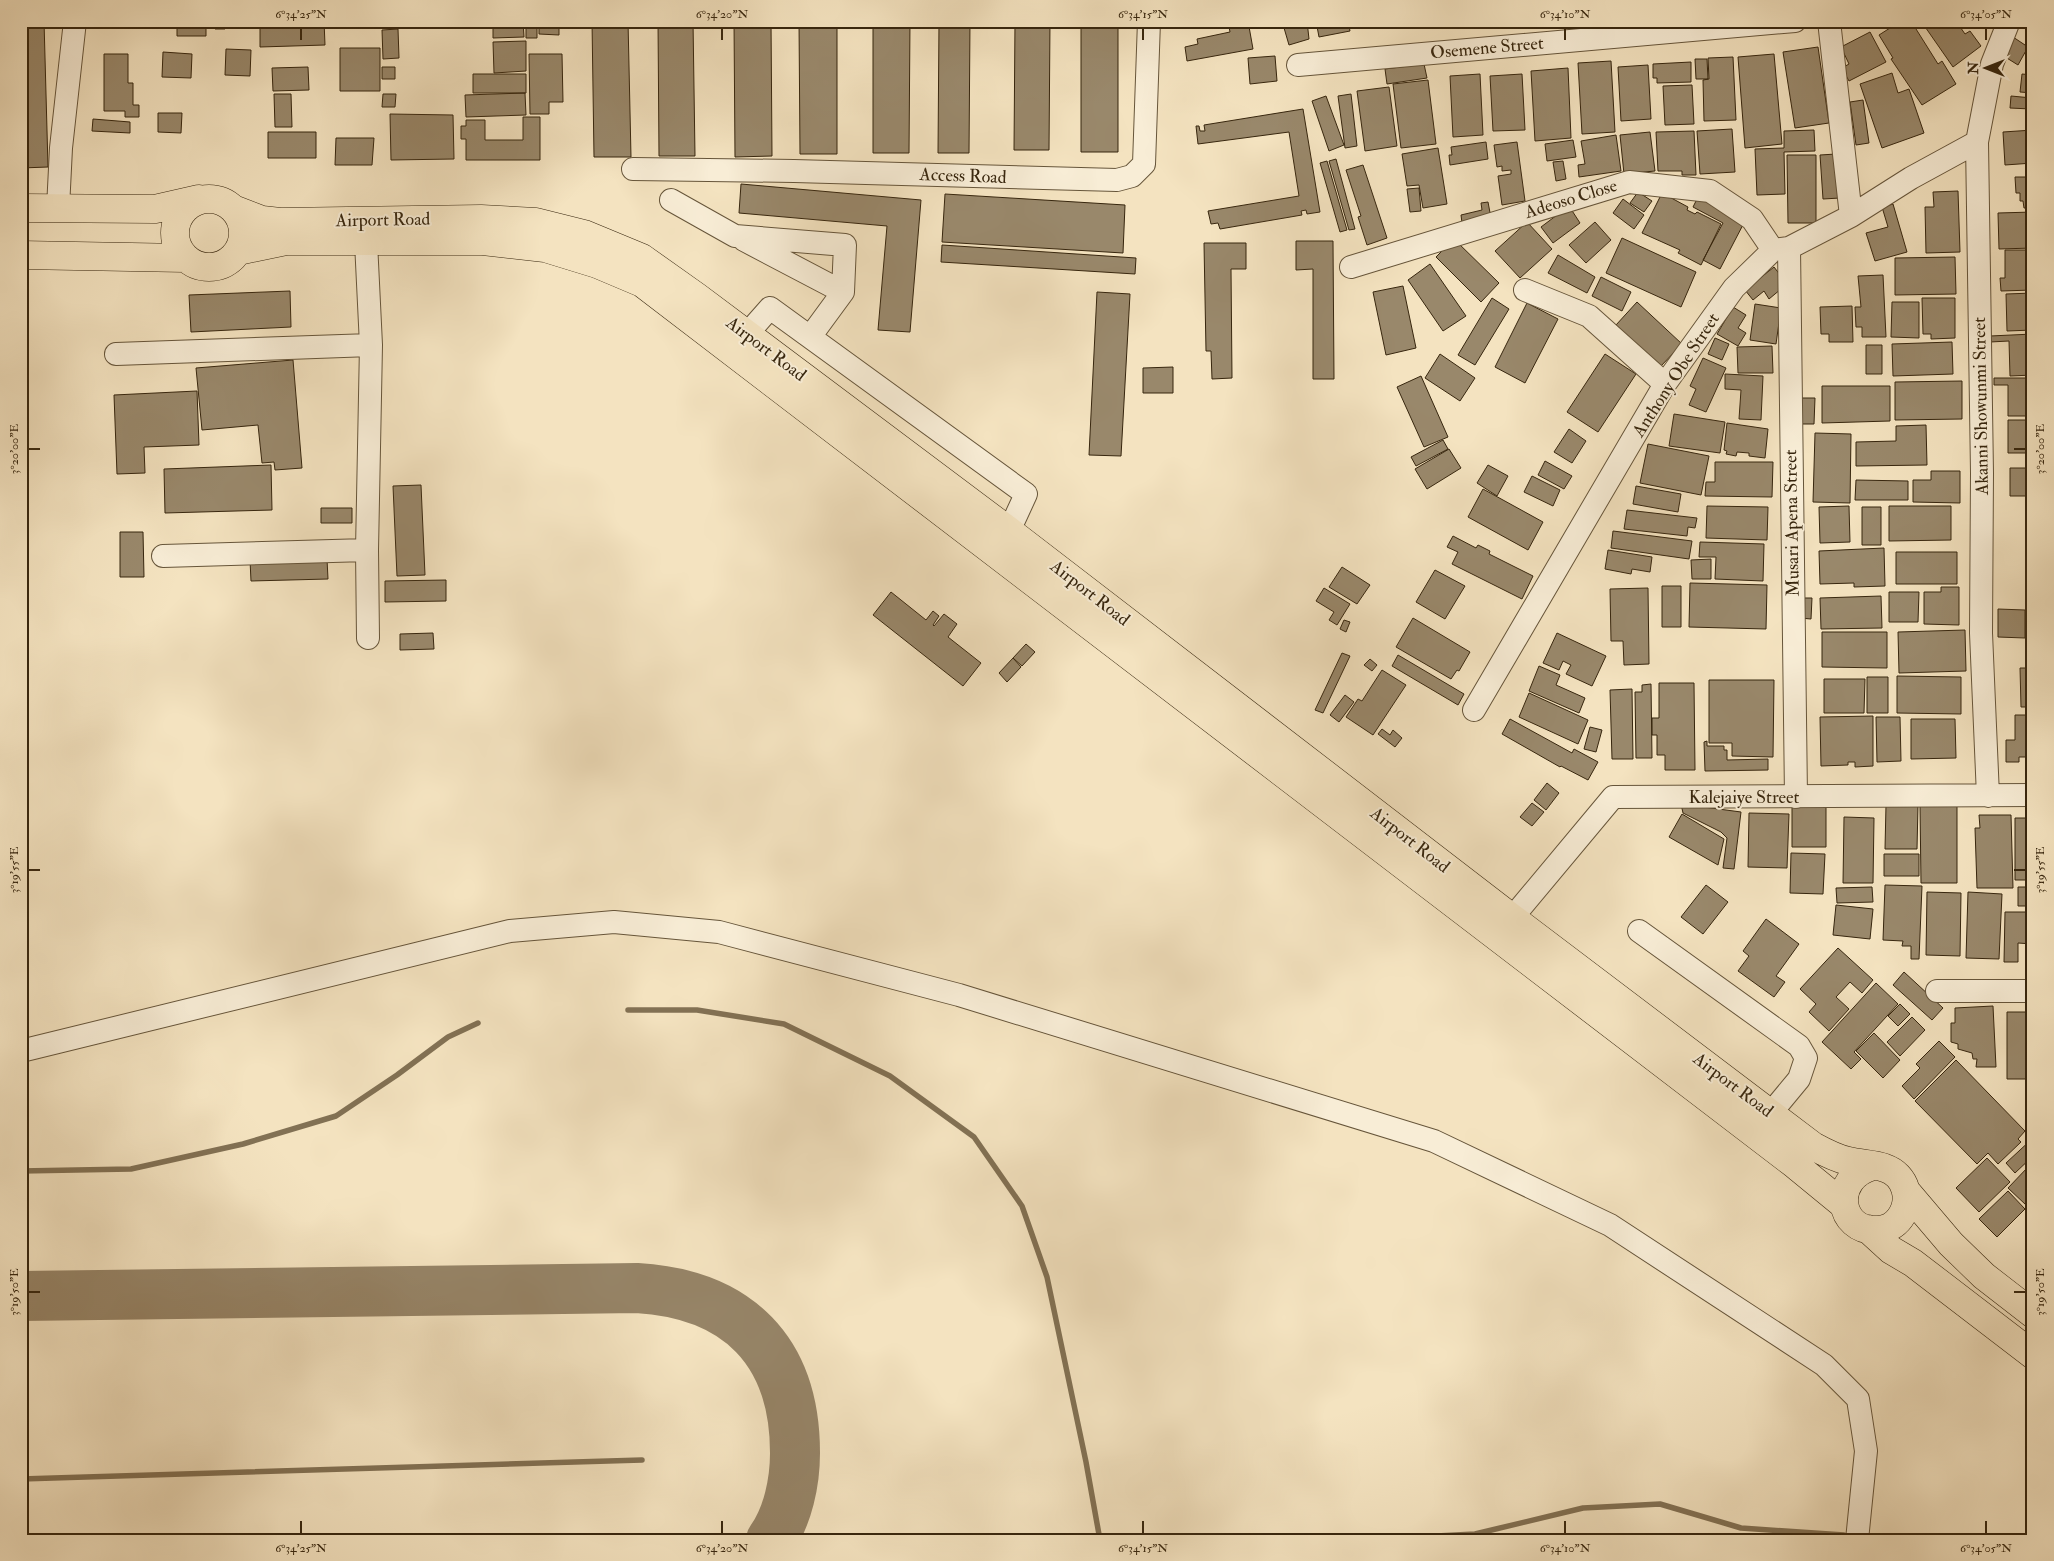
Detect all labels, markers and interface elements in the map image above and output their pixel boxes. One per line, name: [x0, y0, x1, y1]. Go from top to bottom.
text: 6°34'25"N: [275, 7, 327, 22]
text: 6°34'20"N: [696, 7, 749, 22]
text: 6°34'15"N: [1118, 7, 1168, 22]
text: 6°34'10"N: [1540, 7, 1591, 22]
text: 6°34'05"N: [1960, 7, 2012, 22]
street label: Osemene Street: [1429, 32, 1545, 64]
north arrow: [1962, 42, 2012, 92]
text: N: [1965, 61, 1982, 75]
street label: Access Road: [918, 163, 1007, 189]
street label: Adeoso Close: [1521, 174, 1620, 224]
street label: Airport Road: [334, 208, 431, 232]
street label: Anthony Obe Street: [1627, 308, 1725, 442]
street label: Airport Road: [720, 311, 811, 387]
street label: Akanni Showunmi Street: [1968, 317, 1994, 496]
text: 3°20'00"E: [7, 423, 22, 474]
text: 3°20'00"E: [2033, 423, 2048, 474]
street label: Musari Apena Street: [1779, 449, 1805, 597]
street label: Airport Road: [1045, 554, 1134, 631]
street label: Kalejaiye Street: [1689, 786, 1800, 809]
street label: Airport Road: [1365, 801, 1454, 878]
text: 3°19'55"E: [7, 846, 22, 893]
text: 3°19'55"E: [2033, 846, 2048, 893]
street label: Airport Road: [1687, 1047, 1778, 1123]
text: 3°19'50"E: [7, 1268, 22, 1316]
text: 3°19'50"E: [2033, 1268, 2048, 1316]
text: 6°34'25"N: [275, 1541, 327, 1556]
text: 6°34'20"N: [696, 1541, 749, 1556]
text: 6°34'15"N: [1118, 1541, 1168, 1556]
text: 6°34'10"N: [1540, 1541, 1591, 1556]
text: 6°34'05"N: [1960, 1541, 2012, 1556]

